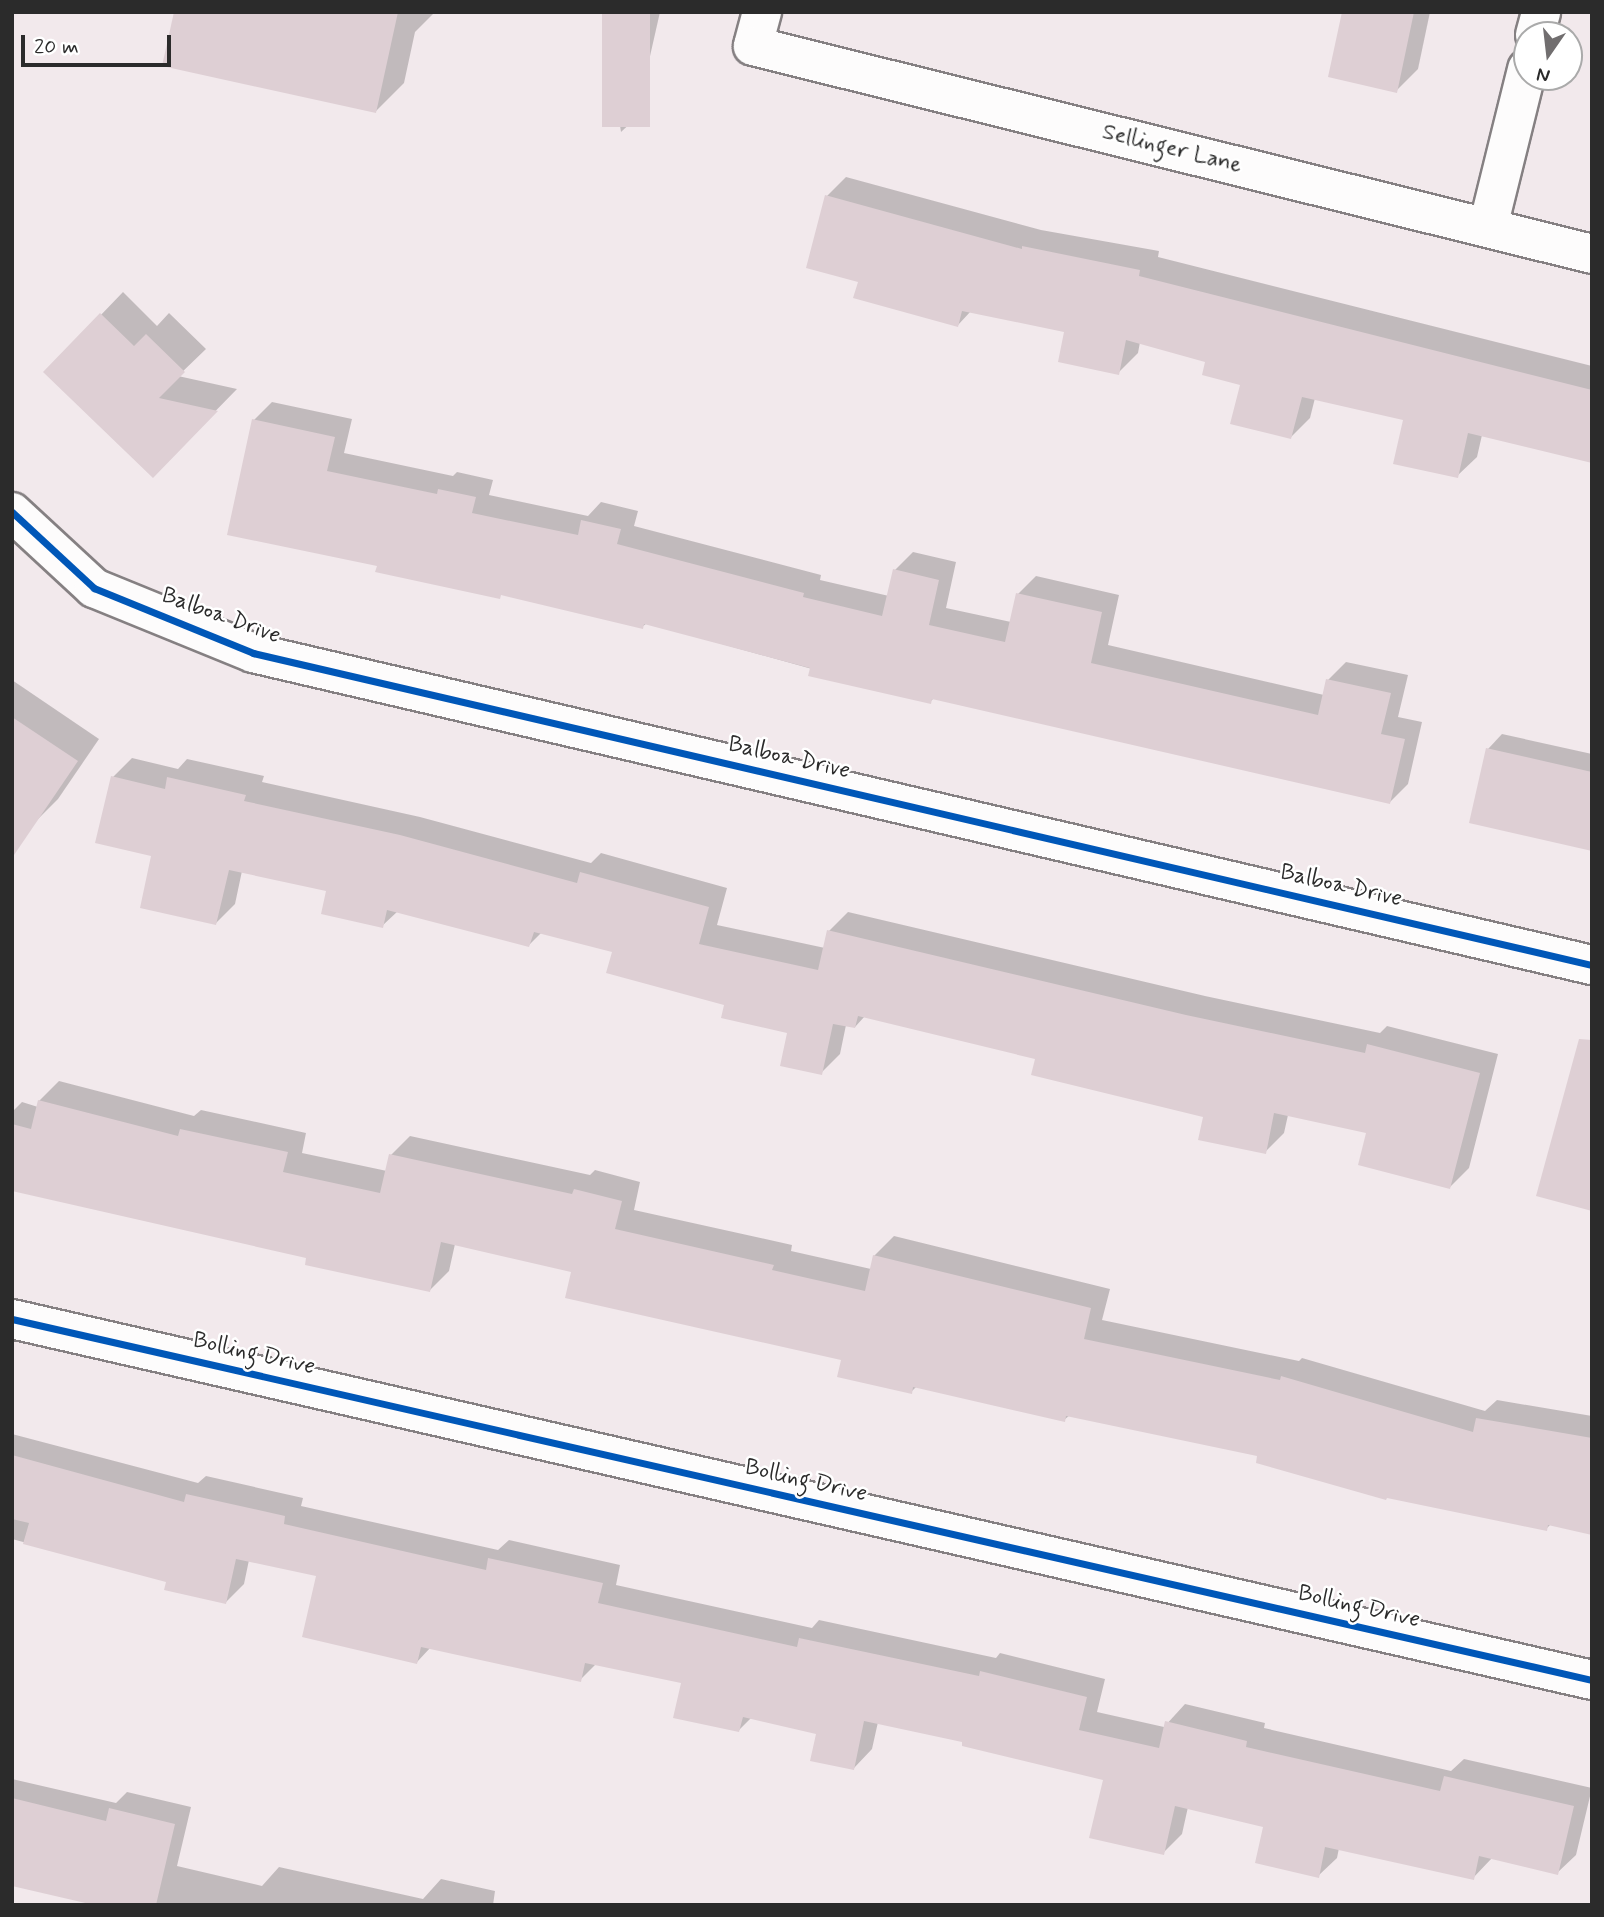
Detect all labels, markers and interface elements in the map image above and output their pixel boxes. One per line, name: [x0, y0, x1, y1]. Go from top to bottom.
scale bar: [24, 21, 175, 65]
north arrow: [1513, 21, 1583, 91]
text: 20 m: [34, 33, 79, 61]
text: N: [1534, 61, 1552, 89]
street label: Sellinger Lane: [1099, 118, 1245, 180]
street label: Balboa Drive: [158, 582, 284, 650]
street label: Balboa Drive: [725, 731, 853, 785]
street label: Balboa Drive: [1277, 859, 1405, 913]
street label: Bolling Drive: [191, 1327, 317, 1381]
street label: Bolling Drive: [743, 1454, 869, 1508]
street label: Bolling Drive: [1296, 1580, 1422, 1634]

